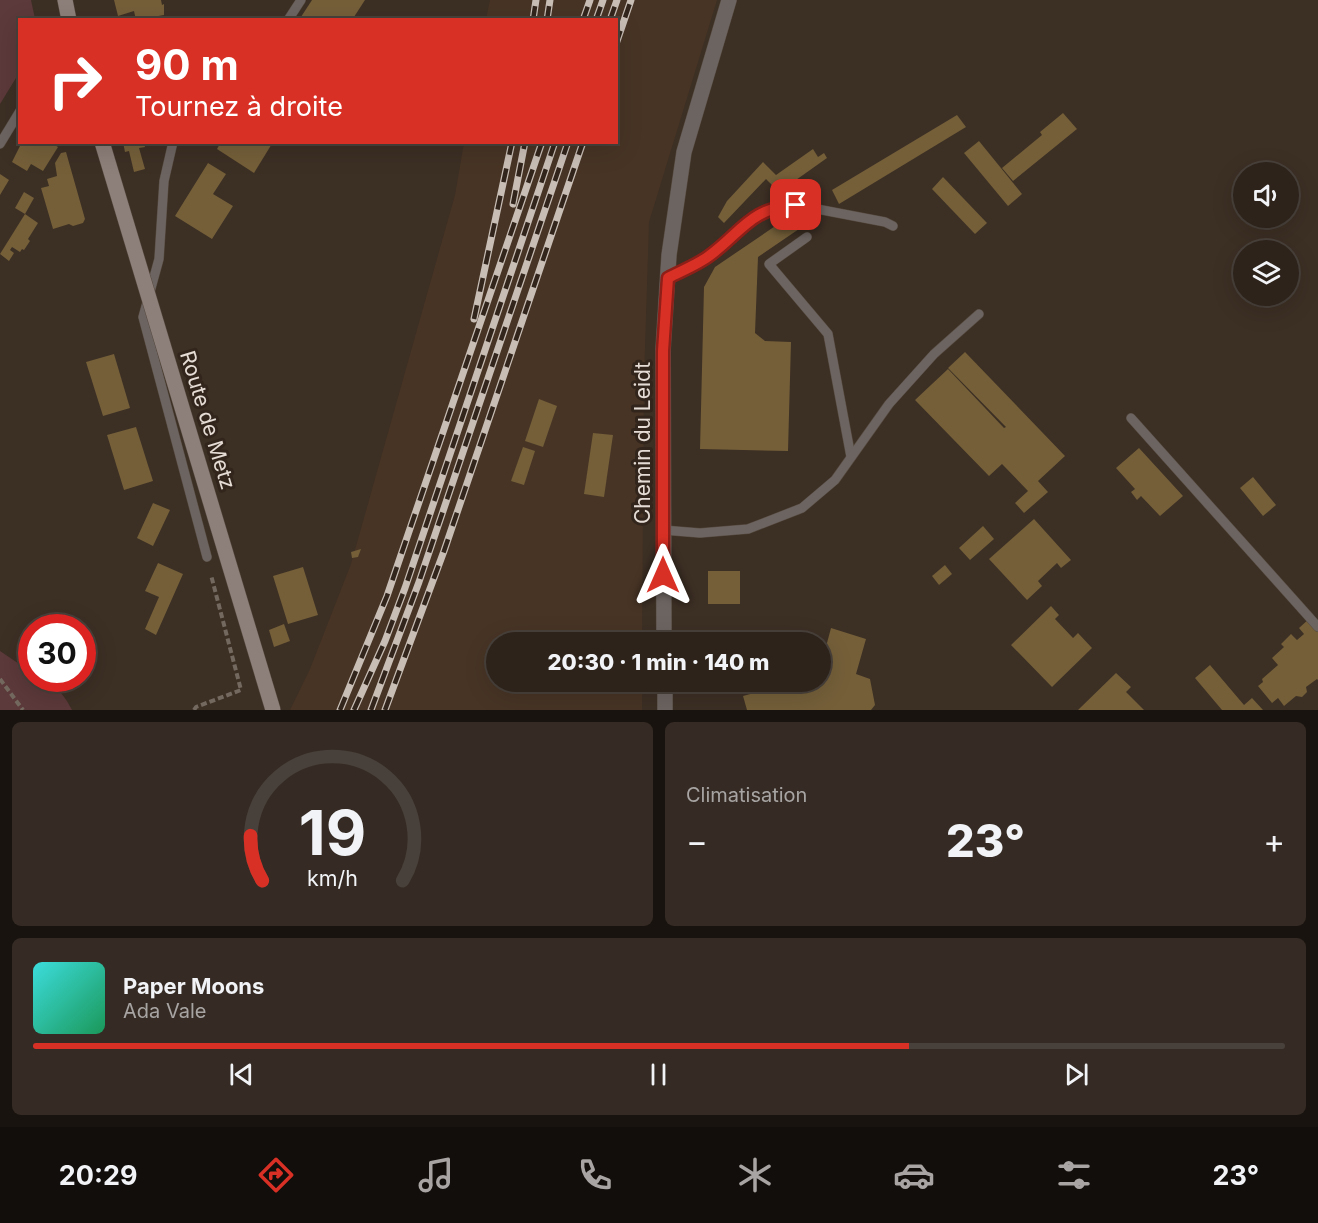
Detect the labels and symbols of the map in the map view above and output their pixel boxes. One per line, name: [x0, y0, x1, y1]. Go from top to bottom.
pin: [770, 179, 821, 230]
street label: Route de Metz: [175, 348, 241, 492]
street label: Chemin du Leidt: [630, 362, 655, 524]
position arrow: [631, 543, 695, 607]
speed limit sign: 30: [18, 614, 96, 692]

